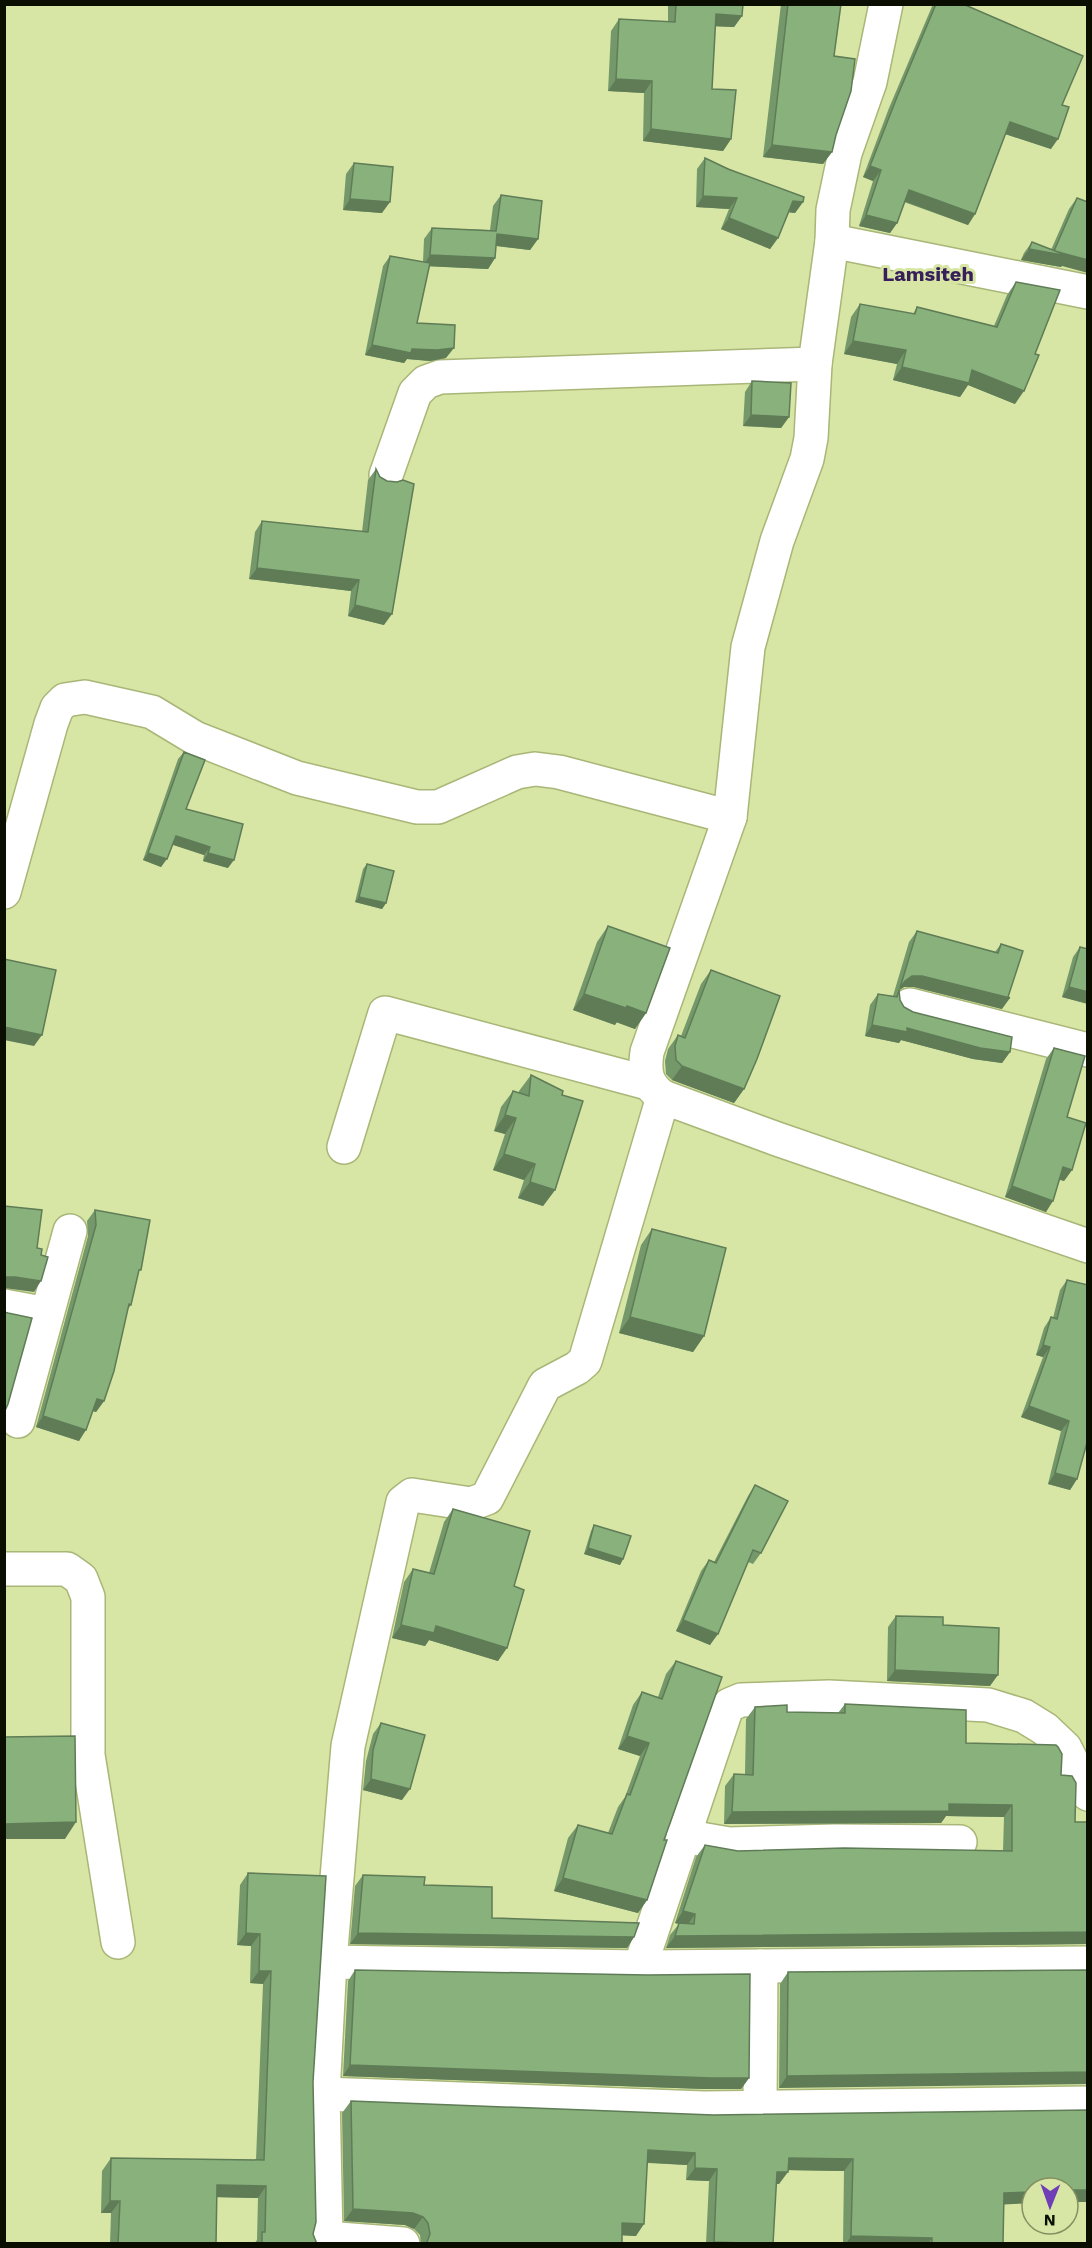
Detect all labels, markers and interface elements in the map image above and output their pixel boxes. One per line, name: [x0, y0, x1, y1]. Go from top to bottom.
district label: Lamsiteh: [882, 262, 974, 286]
north arrow: [1020, 2176, 1080, 2236]
text: N: [1044, 2211, 1056, 2230]

